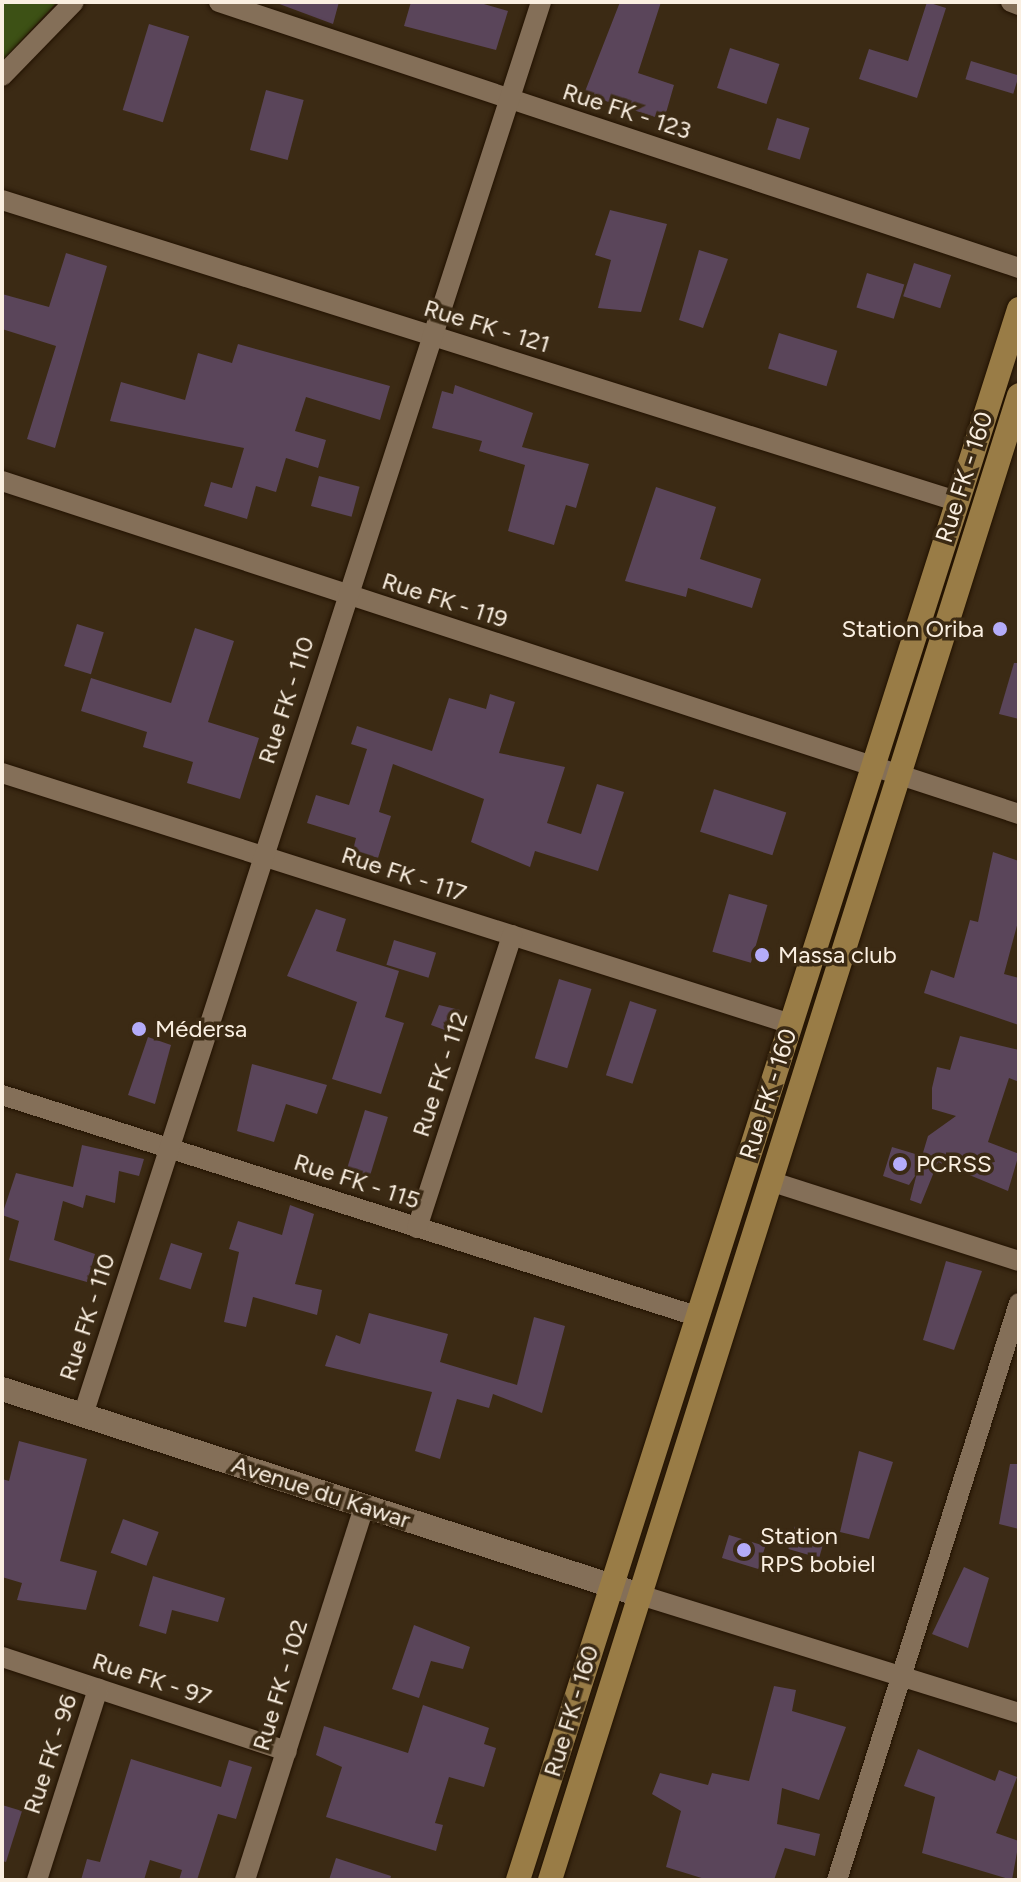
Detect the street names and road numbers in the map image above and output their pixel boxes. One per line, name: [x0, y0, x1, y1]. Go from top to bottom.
street label: Rue FK - 123: [559, 77, 695, 145]
street label: Rue FK - 121: [421, 293, 553, 359]
street label: Rue FK - 160: [929, 408, 999, 546]
street label: Rue FK - 119: [379, 566, 511, 634]
street label: Rue FK - 110: [252, 633, 320, 767]
street label: Rue FK - 117: [338, 840, 470, 908]
street label: Rue FK - 112: [406, 1008, 474, 1140]
street label: Rue FK - 160: [733, 1025, 803, 1163]
street label: Rue FK - 115: [290, 1147, 424, 1215]
street label: Rue FK - 110: [53, 1250, 121, 1384]
street label: Avenue du Kawar: [228, 1450, 414, 1534]
street label: Rue FK - 102: [246, 1616, 314, 1754]
street label: Rue FK - 160: [537, 1642, 605, 1780]
street label: Rue FK - 97: [89, 1646, 215, 1712]
street label: Rue FK - 96: [17, 1691, 83, 1817]

